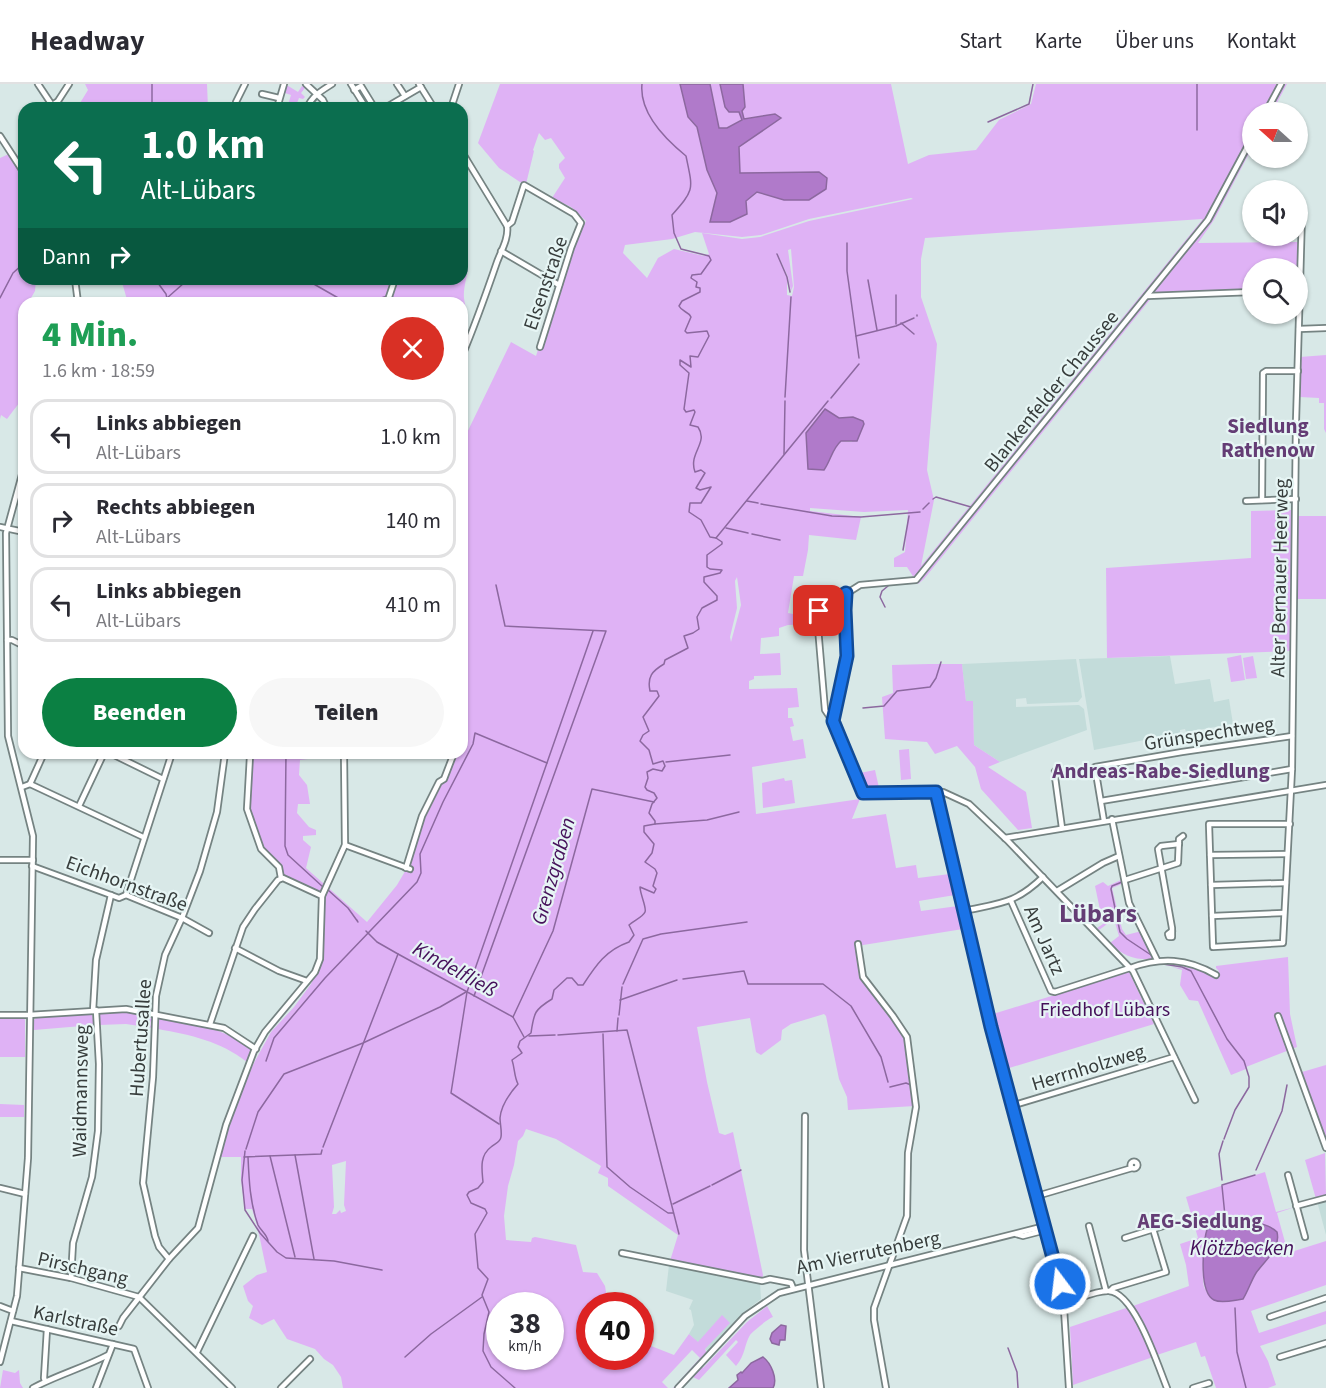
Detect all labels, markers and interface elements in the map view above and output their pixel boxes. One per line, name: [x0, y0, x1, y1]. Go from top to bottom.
text: Headway: [30, 21, 145, 61]
text: Start: [959, 26, 1002, 56]
text: Karte: [1035, 26, 1082, 56]
text: Über uns: [1115, 26, 1194, 56]
text: Kontakt: [1227, 26, 1296, 56]
north arrow: [1242, 102, 1308, 168]
map controls: [1242, 102, 1308, 324]
text: 1.0 km: [141, 115, 265, 175]
icon: left: [42, 126, 120, 204]
text: Alt-Lübars: [141, 171, 256, 210]
button: sound: [1242, 180, 1308, 246]
street label: Elsenstraße: [517, 233, 575, 334]
icon: right: [103, 240, 136, 273]
text: Dann: [42, 241, 91, 273]
button: search: [1242, 258, 1308, 324]
street label: Blankenfelder Chaussee: [978, 305, 1126, 478]
text: 4 Min.: [42, 309, 138, 360]
button: close: [381, 317, 444, 380]
text: 1.6 km · 18:59: [42, 357, 155, 385]
text: Links abbiegen: [96, 407, 242, 439]
district label: Siedlung Rathenow: [1221, 411, 1315, 465]
icon: left: [45, 420, 78, 453]
text: 1.0 km: [380, 421, 441, 453]
text: Alt-Lübars: [96, 439, 181, 467]
street label: Alter Bernauer Heerweg: [1264, 478, 1296, 678]
text: Rechts abbiegen: [96, 491, 255, 523]
icon: right: [45, 504, 78, 537]
text: 140 m: [386, 505, 441, 537]
text: Alt-Lübars: [96, 523, 181, 551]
text: Links abbiegen: [96, 575, 242, 607]
pin: [793, 585, 844, 636]
icon: left: [45, 588, 78, 621]
text: 410 m: [386, 589, 441, 621]
icon: arrive: [802, 594, 835, 627]
text: Alt-Lübars: [96, 607, 181, 635]
button: Beenden: [42, 678, 237, 747]
button: Teilen: [249, 678, 444, 747]
street label: Grünspechtweg: [1142, 710, 1276, 758]
district label: Andreas-Rabe-Siedlung: [1051, 756, 1270, 786]
water label: Grenzgraben: [523, 814, 583, 928]
street label: Eichhornstraße: [62, 849, 192, 919]
district label: Lübars: [1059, 895, 1137, 932]
street label: Am Jartz: [1016, 901, 1072, 980]
water label: Kindelfließ: [407, 934, 503, 1004]
street label: Hubertusallee: [123, 978, 159, 1098]
park label: Friedhof Lübars: [1040, 996, 1170, 1024]
street label: Waidmannsweg: [66, 1025, 96, 1158]
street label: Herrnholzweg: [1028, 1037, 1148, 1098]
district label: AEG-Siedlung: [1137, 1206, 1262, 1236]
street label: Am Vierrutenberg: [794, 1224, 943, 1282]
water label: Klötzbecken: [1190, 1233, 1294, 1263]
street label: Pirschgang: [35, 1245, 131, 1293]
position arrow: [1028, 1252, 1092, 1316]
speed limit sign: 40: [576, 1292, 654, 1370]
street label: Karlstraße: [31, 1298, 121, 1344]
text: 38: [509, 1302, 541, 1345]
text: km/h: [508, 1336, 542, 1357]

